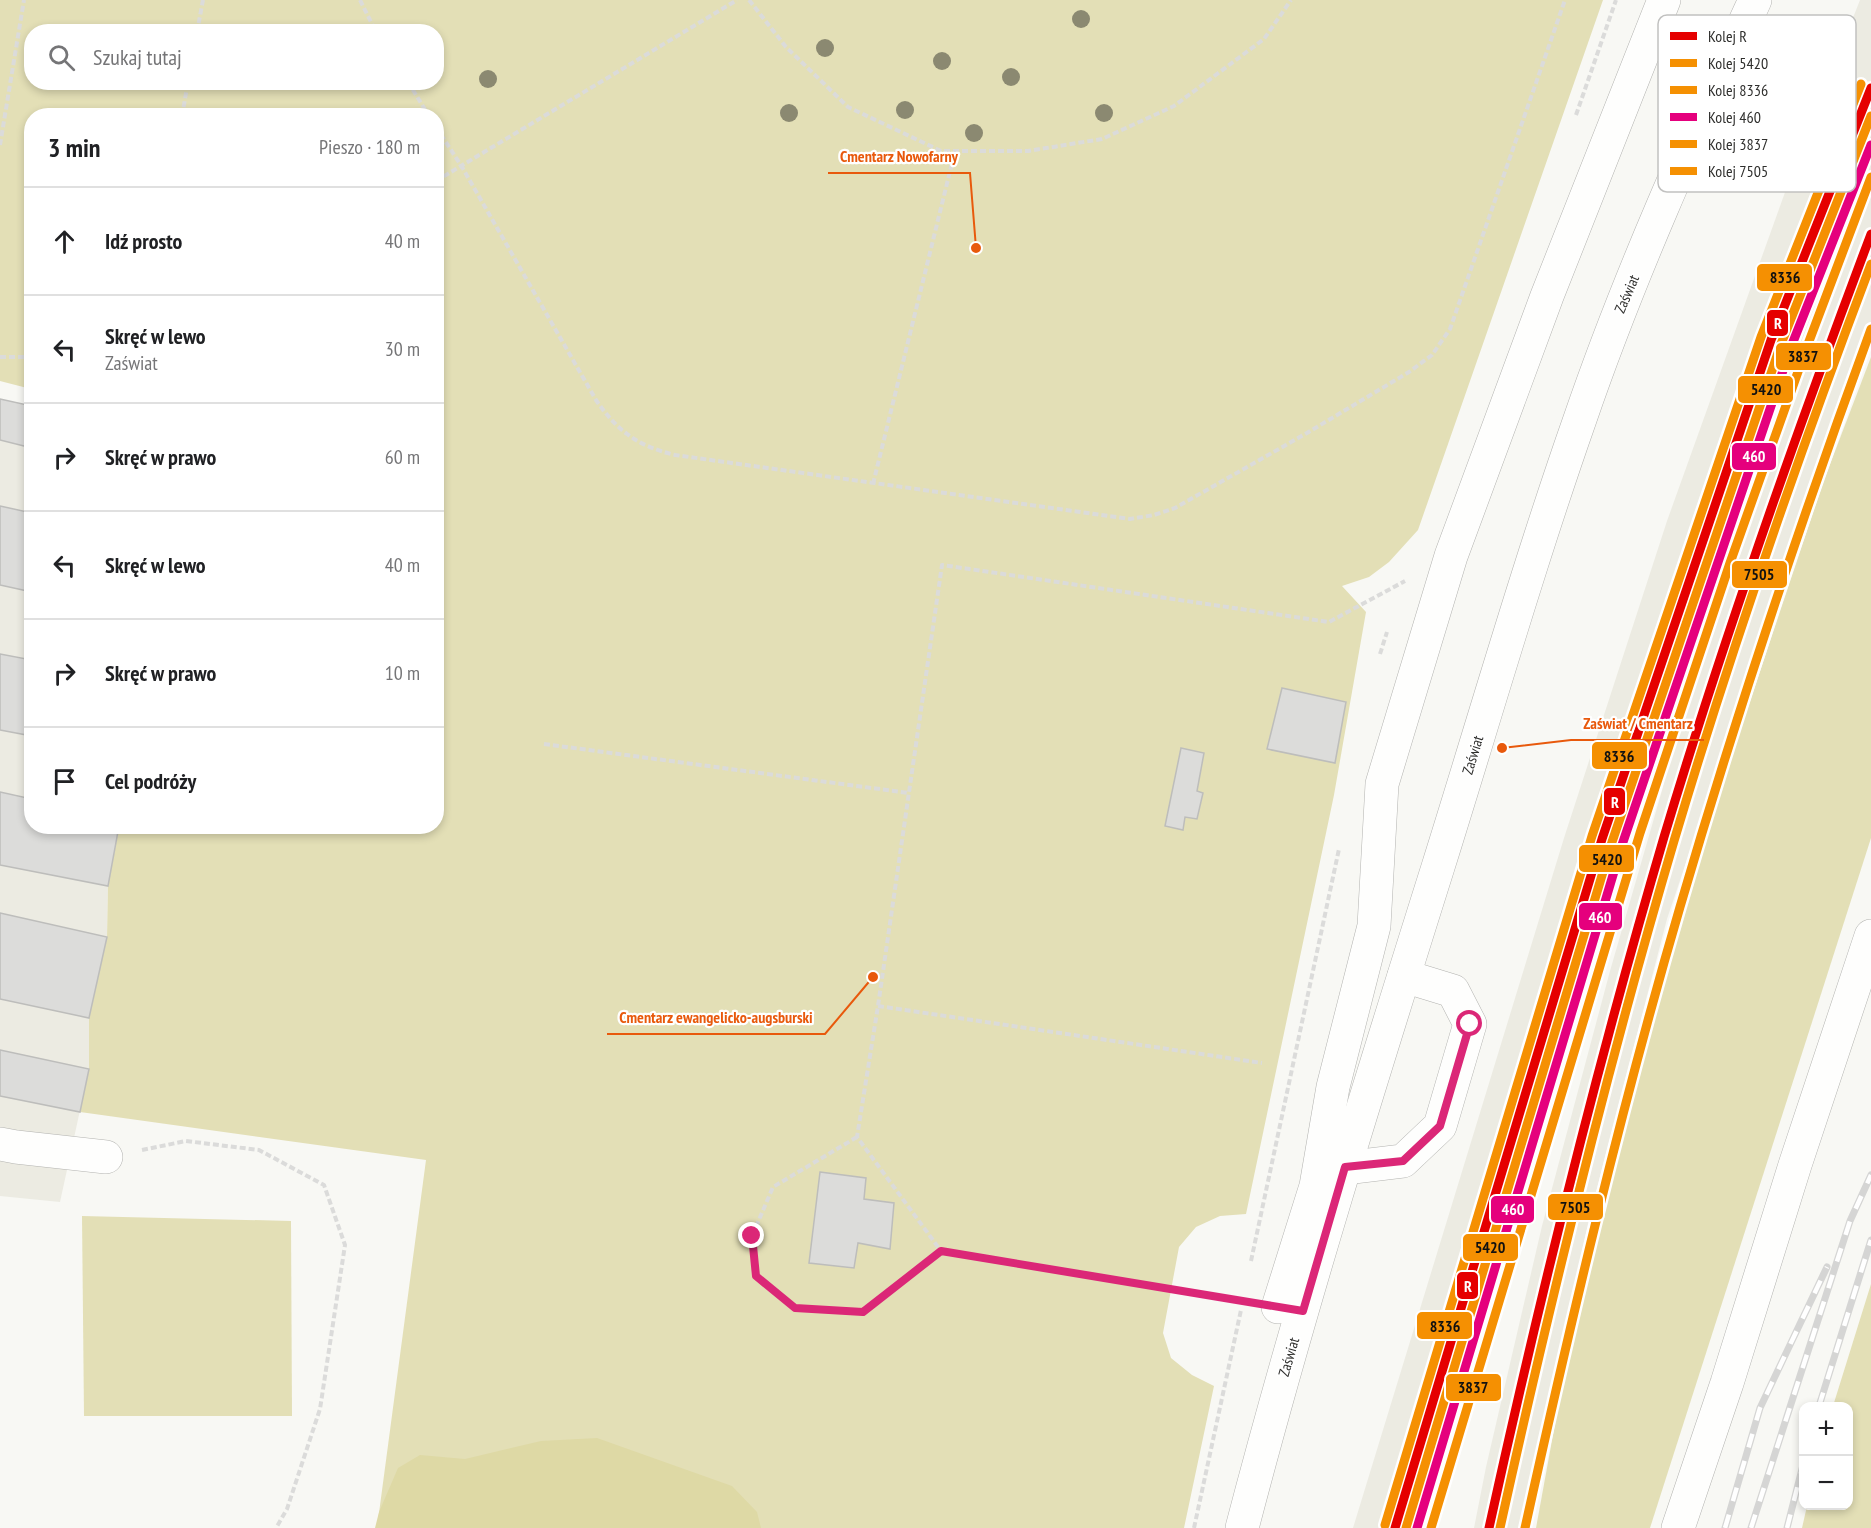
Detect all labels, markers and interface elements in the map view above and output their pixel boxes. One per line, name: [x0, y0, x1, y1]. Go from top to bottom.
legend: [1658, 15, 1856, 192]
search box: [24, 24, 444, 90]
text: Kolej R: [1708, 26, 1747, 46]
icon: search: [45, 41, 78, 74]
text: Szukaj tutaj: [93, 43, 182, 71]
text: Kolej 5420: [1708, 53, 1768, 73]
text: Kolej 8336: [1708, 80, 1768, 100]
text: Kolej 460: [1708, 107, 1761, 127]
text: 3 min: [48, 131, 101, 164]
text: Pieszo · 180 m: [319, 134, 420, 160]
text: Kolej 3837: [1708, 134, 1768, 154]
callout: Cmentarz Nowofarny: [828, 139, 970, 173]
text: Cmentarz Nowofarny: [840, 146, 959, 166]
text: Kolej 7505: [1708, 161, 1768, 181]
icon: ahead: [48, 225, 81, 258]
text: Idź prosto: [105, 227, 182, 255]
text: 40 m: [385, 228, 420, 254]
line badge: 8336: [1756, 263, 1813, 292]
text: 8336: [1770, 267, 1801, 287]
street label: Zaświat: [1610, 272, 1643, 316]
line badge: R: [1766, 309, 1789, 337]
text: R: [1774, 313, 1782, 333]
text: Skręć w lewo: [105, 322, 206, 350]
icon: left: [48, 333, 81, 366]
text: 30 m: [385, 336, 420, 362]
line badge: 3837: [1775, 342, 1832, 371]
text: 3837: [1788, 346, 1818, 366]
text: Zaświat: [105, 350, 158, 376]
line badge: 5420: [1737, 375, 1794, 404]
text: 5420: [1751, 379, 1782, 399]
icon: right: [48, 441, 81, 474]
line badge: 460: [1731, 442, 1777, 471]
text: Skręć w prawo: [105, 443, 216, 471]
text: 60 m: [385, 444, 420, 470]
text: 460: [1743, 446, 1766, 466]
icon: left: [48, 549, 81, 582]
text: Skręć w lewo: [105, 551, 206, 579]
text: 40 m: [385, 552, 420, 578]
line badge: 7505: [1731, 560, 1788, 589]
text: 7505: [1744, 564, 1774, 584]
icon: right: [48, 657, 81, 690]
text: Skręć w prawo: [105, 659, 216, 687]
text: 10 m: [385, 660, 420, 686]
callout: Zaświat / Cmentarz: [1571, 706, 1704, 740]
text: Zaświat / Cmentarz: [1583, 713, 1693, 733]
street label: Zaświat: [1458, 733, 1487, 777]
line badge: 8336: [1591, 741, 1648, 770]
text: 8336: [1604, 746, 1635, 766]
icon: arrive: [48, 765, 81, 798]
text: Cel podróży: [105, 767, 196, 795]
line badge: R: [1603, 787, 1626, 816]
text: R: [1611, 792, 1619, 812]
line badge: 5420: [1578, 844, 1635, 873]
text: 5420: [1592, 849, 1623, 869]
line badge: 460: [1578, 902, 1623, 931]
text: 460: [1589, 907, 1612, 927]
callout: Cmentarz ewangelicko-augsburski: [607, 1000, 825, 1034]
text: Cmentarz ewangelicko-augsburski: [619, 1007, 813, 1027]
route start: [1456, 1010, 1482, 1036]
line badge: 7505: [1547, 1193, 1604, 1221]
line badge: 460: [1490, 1195, 1535, 1224]
text: 7505: [1560, 1197, 1590, 1217]
text: 460: [1502, 1199, 1525, 1219]
route end: [738, 1222, 764, 1248]
line badge: 5420: [1462, 1233, 1519, 1262]
text: 5420: [1475, 1237, 1506, 1257]
line badge: R: [1456, 1271, 1479, 1300]
text: R: [1464, 1276, 1472, 1296]
line badge: 8336: [1416, 1311, 1473, 1340]
text: 8336: [1430, 1316, 1461, 1336]
street label: Zaświat: [1274, 1335, 1303, 1379]
line badge: 3837: [1445, 1373, 1502, 1402]
text: 3837: [1458, 1377, 1488, 1397]
map controls: [1799, 1402, 1853, 1510]
button: +: [1799, 1402, 1853, 1456]
button: −: [1799, 1456, 1853, 1510]

